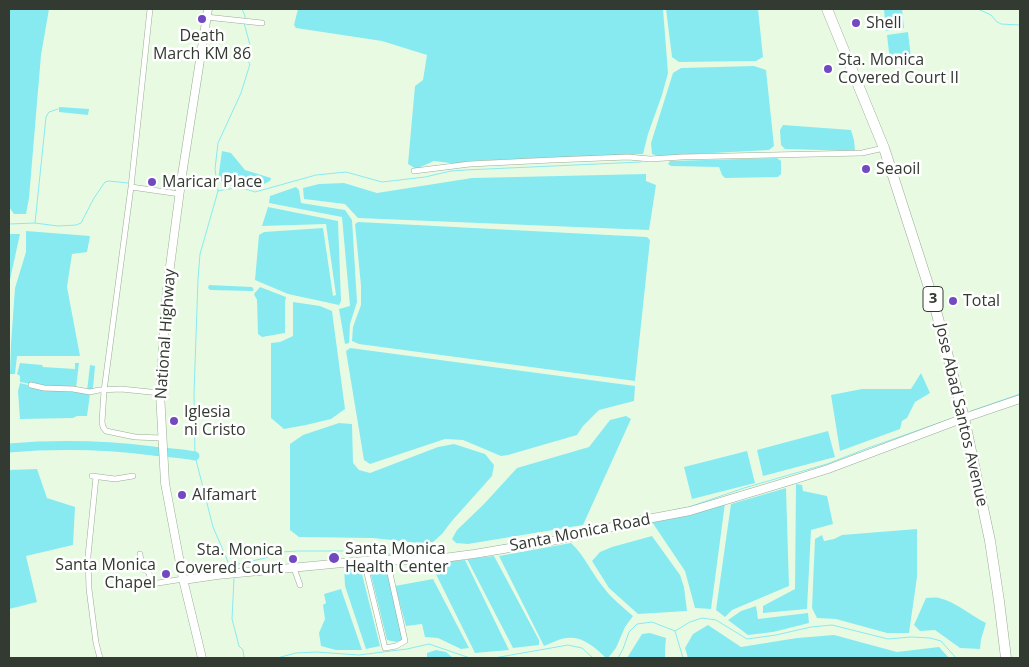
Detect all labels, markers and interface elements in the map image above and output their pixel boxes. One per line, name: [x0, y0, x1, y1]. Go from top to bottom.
marker: Death March KM 86: [196, 13, 208, 25]
place label: Shell: [866, 13, 902, 33]
marker: Shell: [850, 17, 862, 29]
place label: Death March KM 86: [153, 26, 251, 64]
place label: Sta. Monica Covered Court II: [838, 50, 959, 88]
marker: Sta. Monica Covered Court II: [822, 63, 834, 75]
place label: Seaoil: [876, 159, 920, 179]
marker: Seaoil: [860, 163, 872, 175]
place label: Maricar Place: [162, 172, 262, 192]
marker: Maricar Place: [146, 176, 158, 188]
street label: National Highway: [152, 268, 180, 400]
road number: 3: [923, 286, 943, 312]
place label: Total: [963, 291, 1000, 311]
marker: Total: [947, 295, 959, 307]
street label: Jose Abad Santos Avenue: [931, 321, 991, 509]
place label: Iglesia ni Cristo: [184, 402, 246, 440]
marker: Iglesia ni Cristo: [168, 415, 180, 427]
place label: Alfamart: [192, 485, 256, 505]
marker: Alfamart: [176, 489, 188, 501]
street label: Santa Monica Road: [508, 510, 652, 556]
place label: Santa Monica Health Center: [345, 539, 448, 577]
place label: Sta. Monica Covered Court: [175, 540, 283, 578]
marker: Santa Monica Health Center: [327, 551, 341, 565]
marker: Sta. Monica Covered Court: [287, 553, 299, 565]
place label: Santa Monica Chapel: [55, 555, 156, 593]
marker: Santa Monica Chapel: [160, 568, 172, 580]

